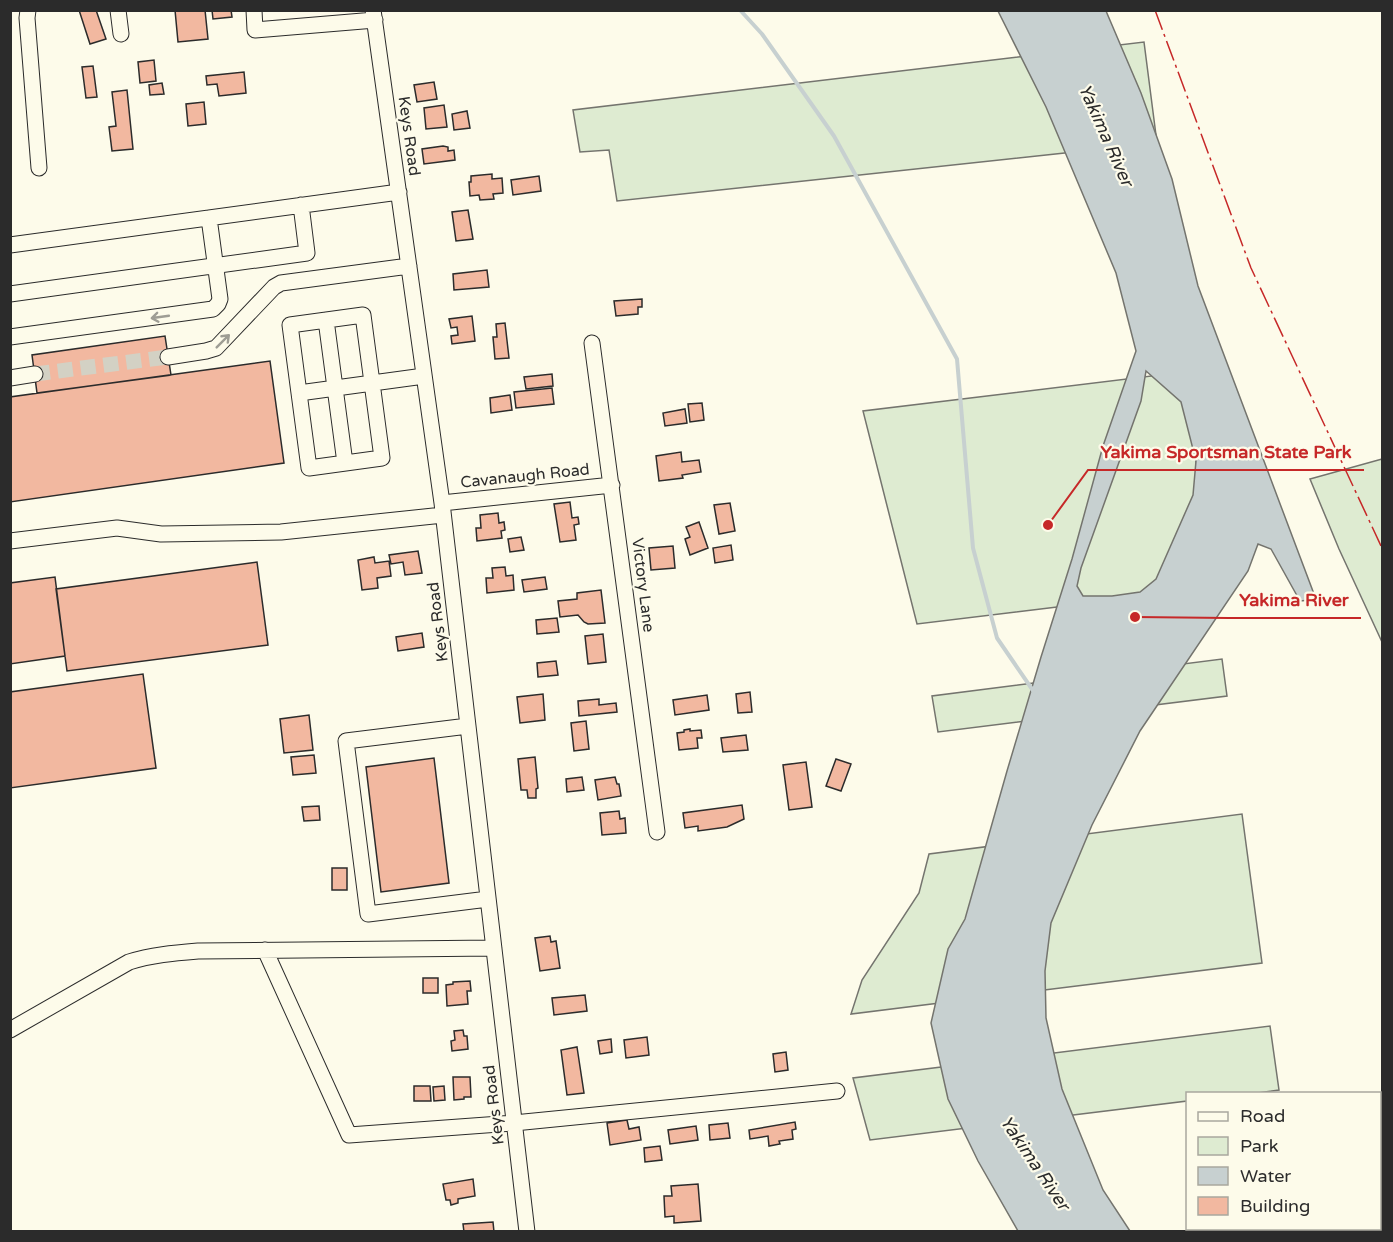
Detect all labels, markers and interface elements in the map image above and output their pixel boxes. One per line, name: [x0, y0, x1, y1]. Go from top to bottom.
water label: Yakima River: [1074, 80, 1139, 191]
street label: Keys Road: [394, 95, 424, 177]
one-way arrow: [150, 311, 170, 322]
one-way arrow: [215, 334, 230, 348]
callout: Yakima Sportsman State Park: [1088, 434, 1364, 470]
text: Yakima Sportsman State Park: [1100, 441, 1352, 463]
street label: Cavanaugh Road: [459, 459, 591, 493]
street label: Victory Lane: [627, 537, 659, 633]
street label: Keys Road: [423, 581, 453, 663]
callout: Yakima River: [1228, 582, 1361, 618]
text: Yakima River: [1239, 589, 1350, 611]
street label: Keys Road: [479, 1064, 509, 1146]
legend: [1186, 1092, 1381, 1230]
text: Road: [1240, 1105, 1285, 1127]
water label: Yakima River: [995, 1111, 1076, 1216]
text: Park: [1240, 1135, 1279, 1157]
text: Water: [1240, 1165, 1291, 1187]
text: Building: [1240, 1195, 1310, 1217]

